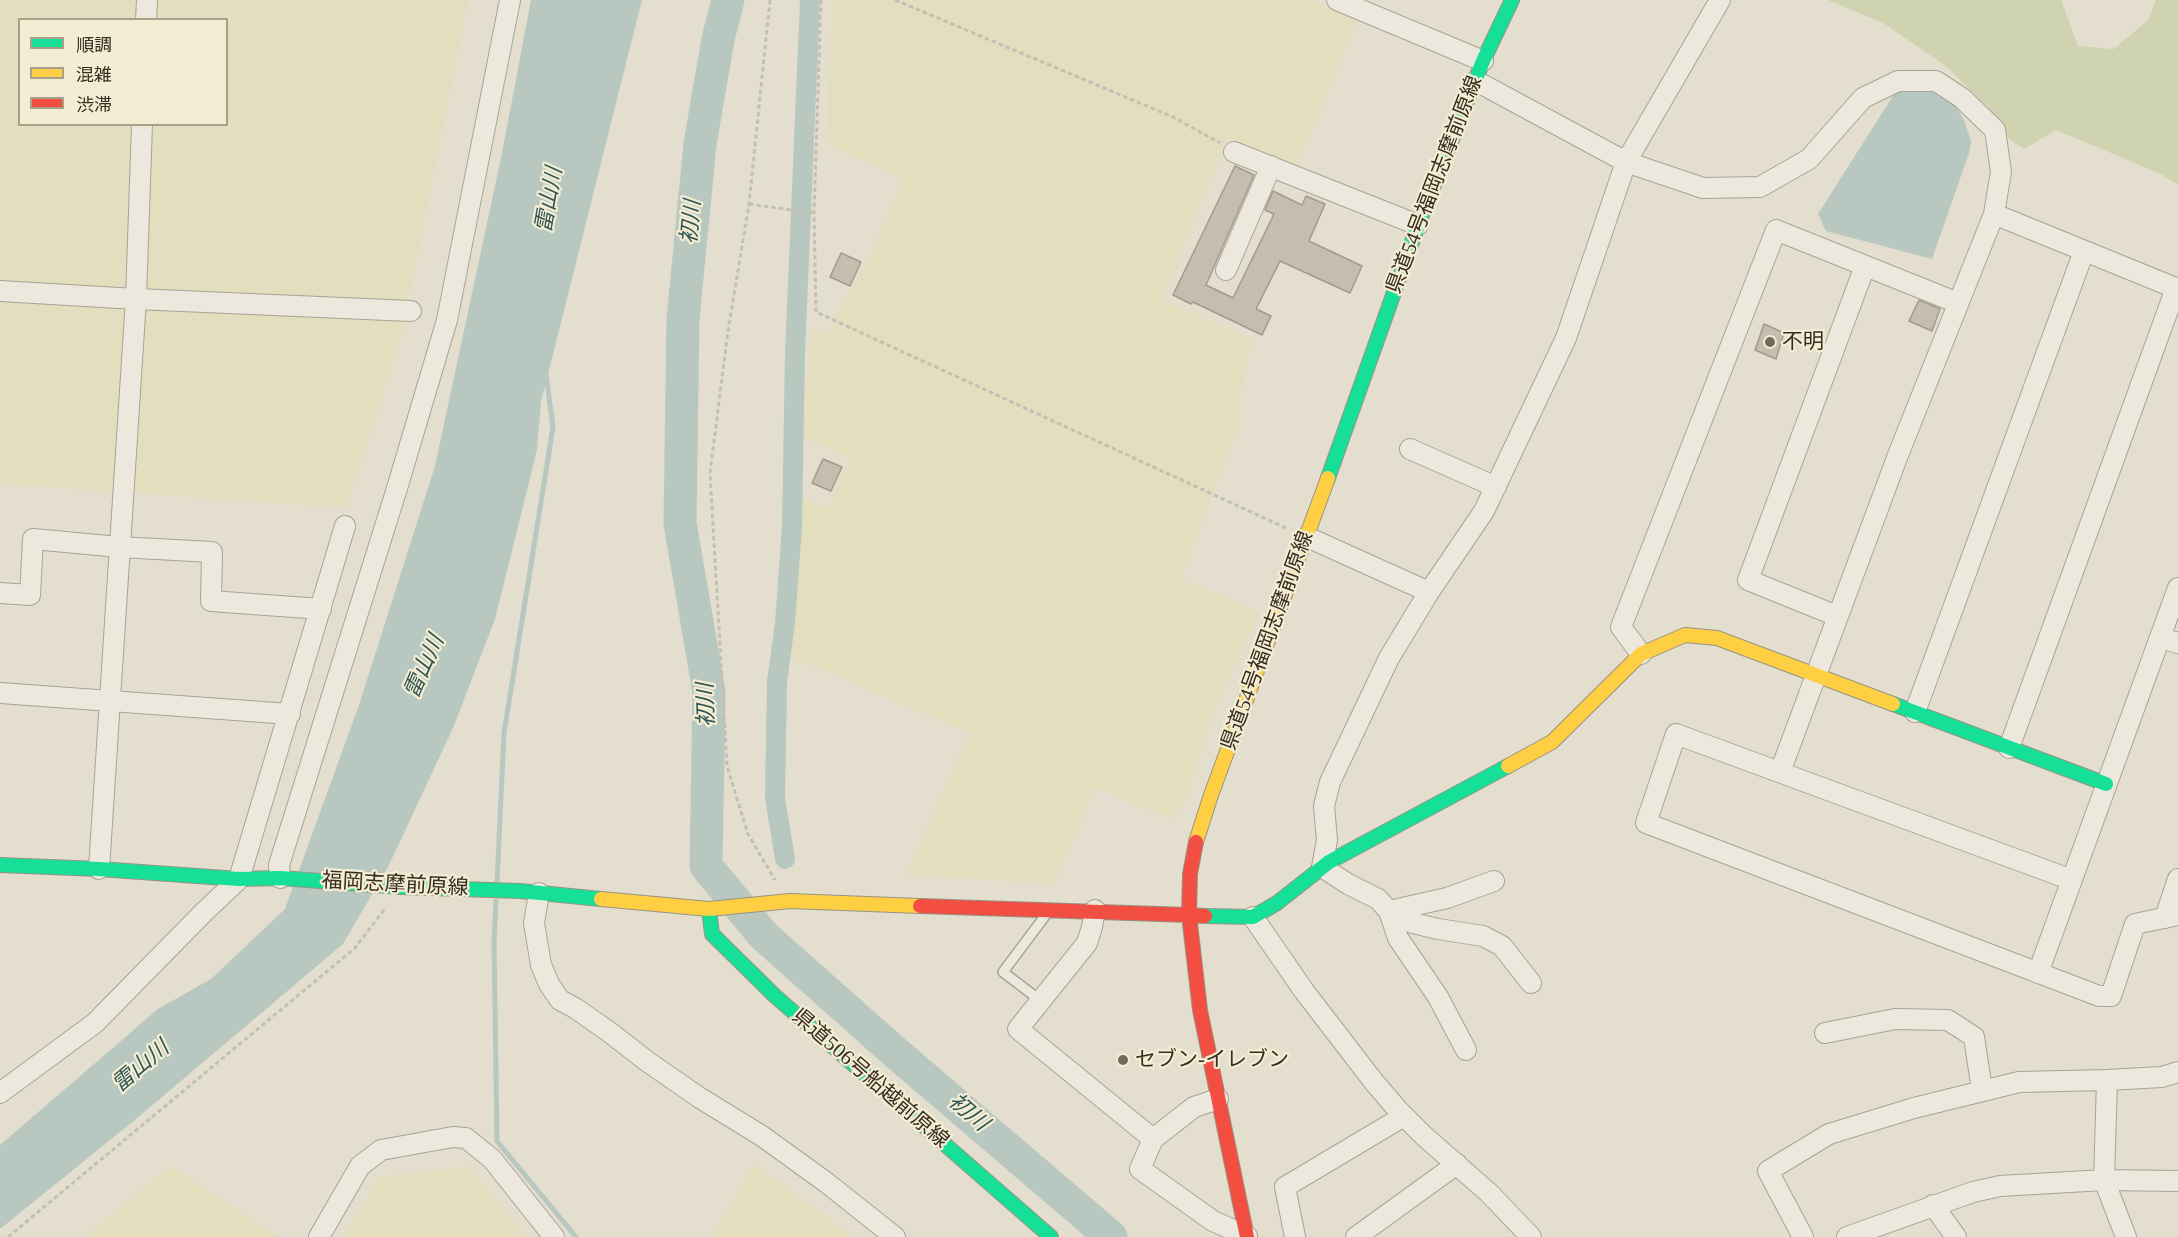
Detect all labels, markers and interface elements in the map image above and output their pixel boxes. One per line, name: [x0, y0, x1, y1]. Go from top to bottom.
legend: [18, 18, 228, 126]
text: 順調: [76, 35, 112, 55]
text: 混雑: [76, 65, 112, 85]
street label: 県道54号福岡志摩前原線: [1382, 73, 1488, 297]
text: 渋滞: [76, 95, 112, 115]
water label: 雷山川: [531, 165, 569, 235]
water label: 初川: [677, 199, 707, 245]
place label: 不明: [1782, 329, 1824, 355]
marker: 不明: [1763, 335, 1777, 349]
street label: 県道54号福岡志摩前原線: [1217, 528, 1319, 754]
water label: 雷山川: [400, 631, 450, 703]
water label: 初川: [693, 683, 721, 727]
street label: 福岡志摩前原線: [321, 869, 469, 901]
street label: 県道506号船越前原線: [786, 1004, 954, 1154]
water label: 雷山川: [107, 1036, 175, 1098]
place label: セブン-イレブン: [1135, 1047, 1289, 1073]
marker: セブン-イレブン: [1116, 1053, 1130, 1067]
water label: 初川: [943, 1089, 993, 1137]

